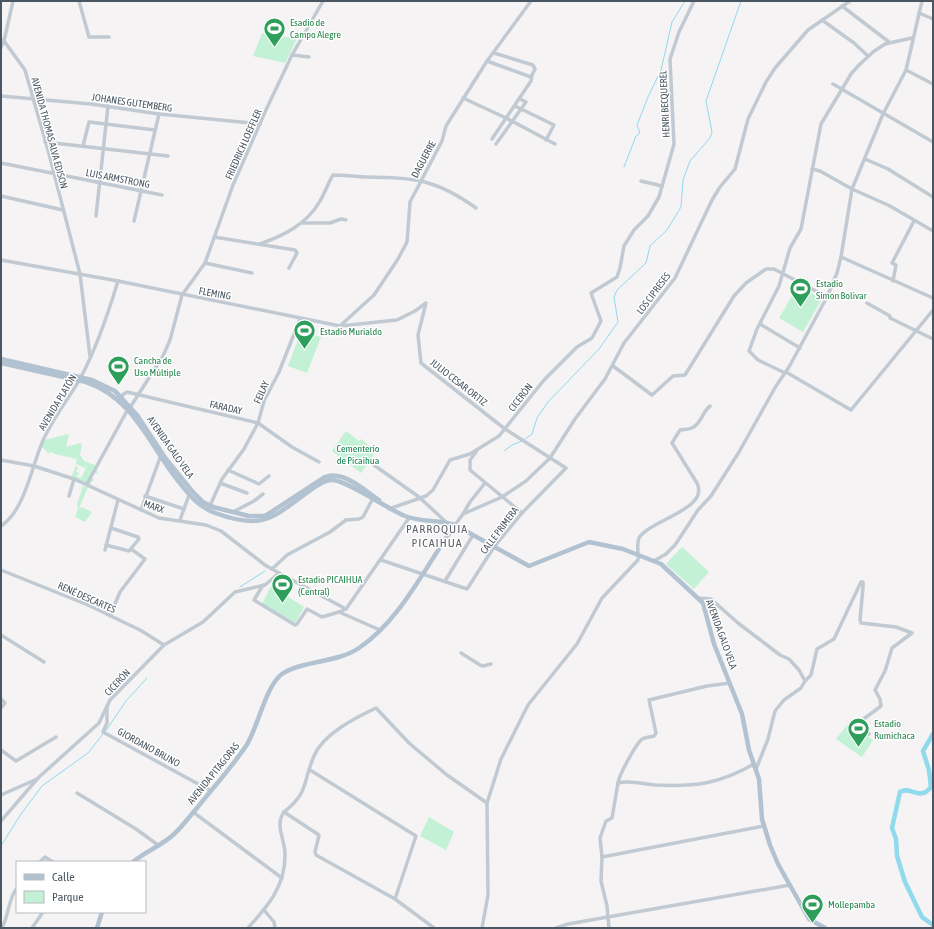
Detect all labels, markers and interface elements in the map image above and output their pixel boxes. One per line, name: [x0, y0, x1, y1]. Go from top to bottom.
sports icon: Esadio de Campo Alegre: [261, 15, 287, 48]
place label: Esadio de Campo Alegre: [290, 17, 341, 40]
street label: HENRI BECQUEREL: [657, 70, 672, 138]
street label: AVENIDA THOMAS ALVA EDISON: [29, 76, 70, 190]
street label: JOHANES GUTEMBERG: [91, 91, 173, 114]
street label: FRIEDRICH LOEFFLER: [223, 107, 264, 181]
street label: DAGUERRE: [409, 138, 438, 180]
street label: LUIS ARMSTRONG: [85, 167, 151, 190]
street label: LOS CIPRESES: [634, 270, 673, 316]
sports icon: Estadio Simon Bolivar: [788, 276, 814, 309]
place label: Estadio Simon Bolivar: [816, 278, 868, 301]
street label: FLEMING: [198, 285, 232, 302]
sports icon: Estadio Murialdo: [292, 318, 318, 351]
place label: Estadio Murialdo: [320, 326, 382, 337]
sports icon: Cancha de Uso Múltiple: [106, 353, 132, 386]
place label: Cancha de Uso Múltiple: [134, 355, 181, 378]
street label: JULIO CESAR ORTIZ: [428, 357, 490, 408]
street label: AVENIDA PLATÓN: [36, 372, 79, 432]
street label: FEILAY: [252, 379, 271, 405]
street label: CICERÓN: [506, 381, 535, 413]
street label: FARADAY: [209, 398, 244, 417]
street label: AVENIDA GALO VELA: [145, 414, 196, 480]
park label: Cementerio de Picaihua: [337, 443, 380, 466]
street label: MARX: [142, 498, 166, 515]
street label: CALLE PRIMERA: [478, 505, 521, 556]
district label: PARROQUIA PICAIHUA: [406, 522, 468, 550]
sports icon: Estadio PICAIHUA (Central): [270, 572, 296, 605]
place label: Estadio PICAIHUA (Central): [298, 574, 363, 597]
street label: RENÉ DESCARTES: [56, 580, 117, 615]
street label: AVENIDA GALO VELA: [704, 598, 739, 671]
street label: CICERÓN: [102, 667, 133, 698]
sports icon: Estadio Rumichaca: [846, 716, 872, 749]
place label: Estadio Rumichaca: [874, 718, 915, 741]
street label: GIORDANO BRUNO: [116, 726, 182, 769]
street label: AVENIDA PITAGORAS: [185, 740, 242, 806]
legend: [16, 861, 146, 913]
text: Calle: [52, 870, 75, 884]
text: Parque: [52, 890, 84, 904]
sports icon: Mollepamba: [799, 891, 825, 924]
place label: Mollepamba: [828, 899, 875, 910]

